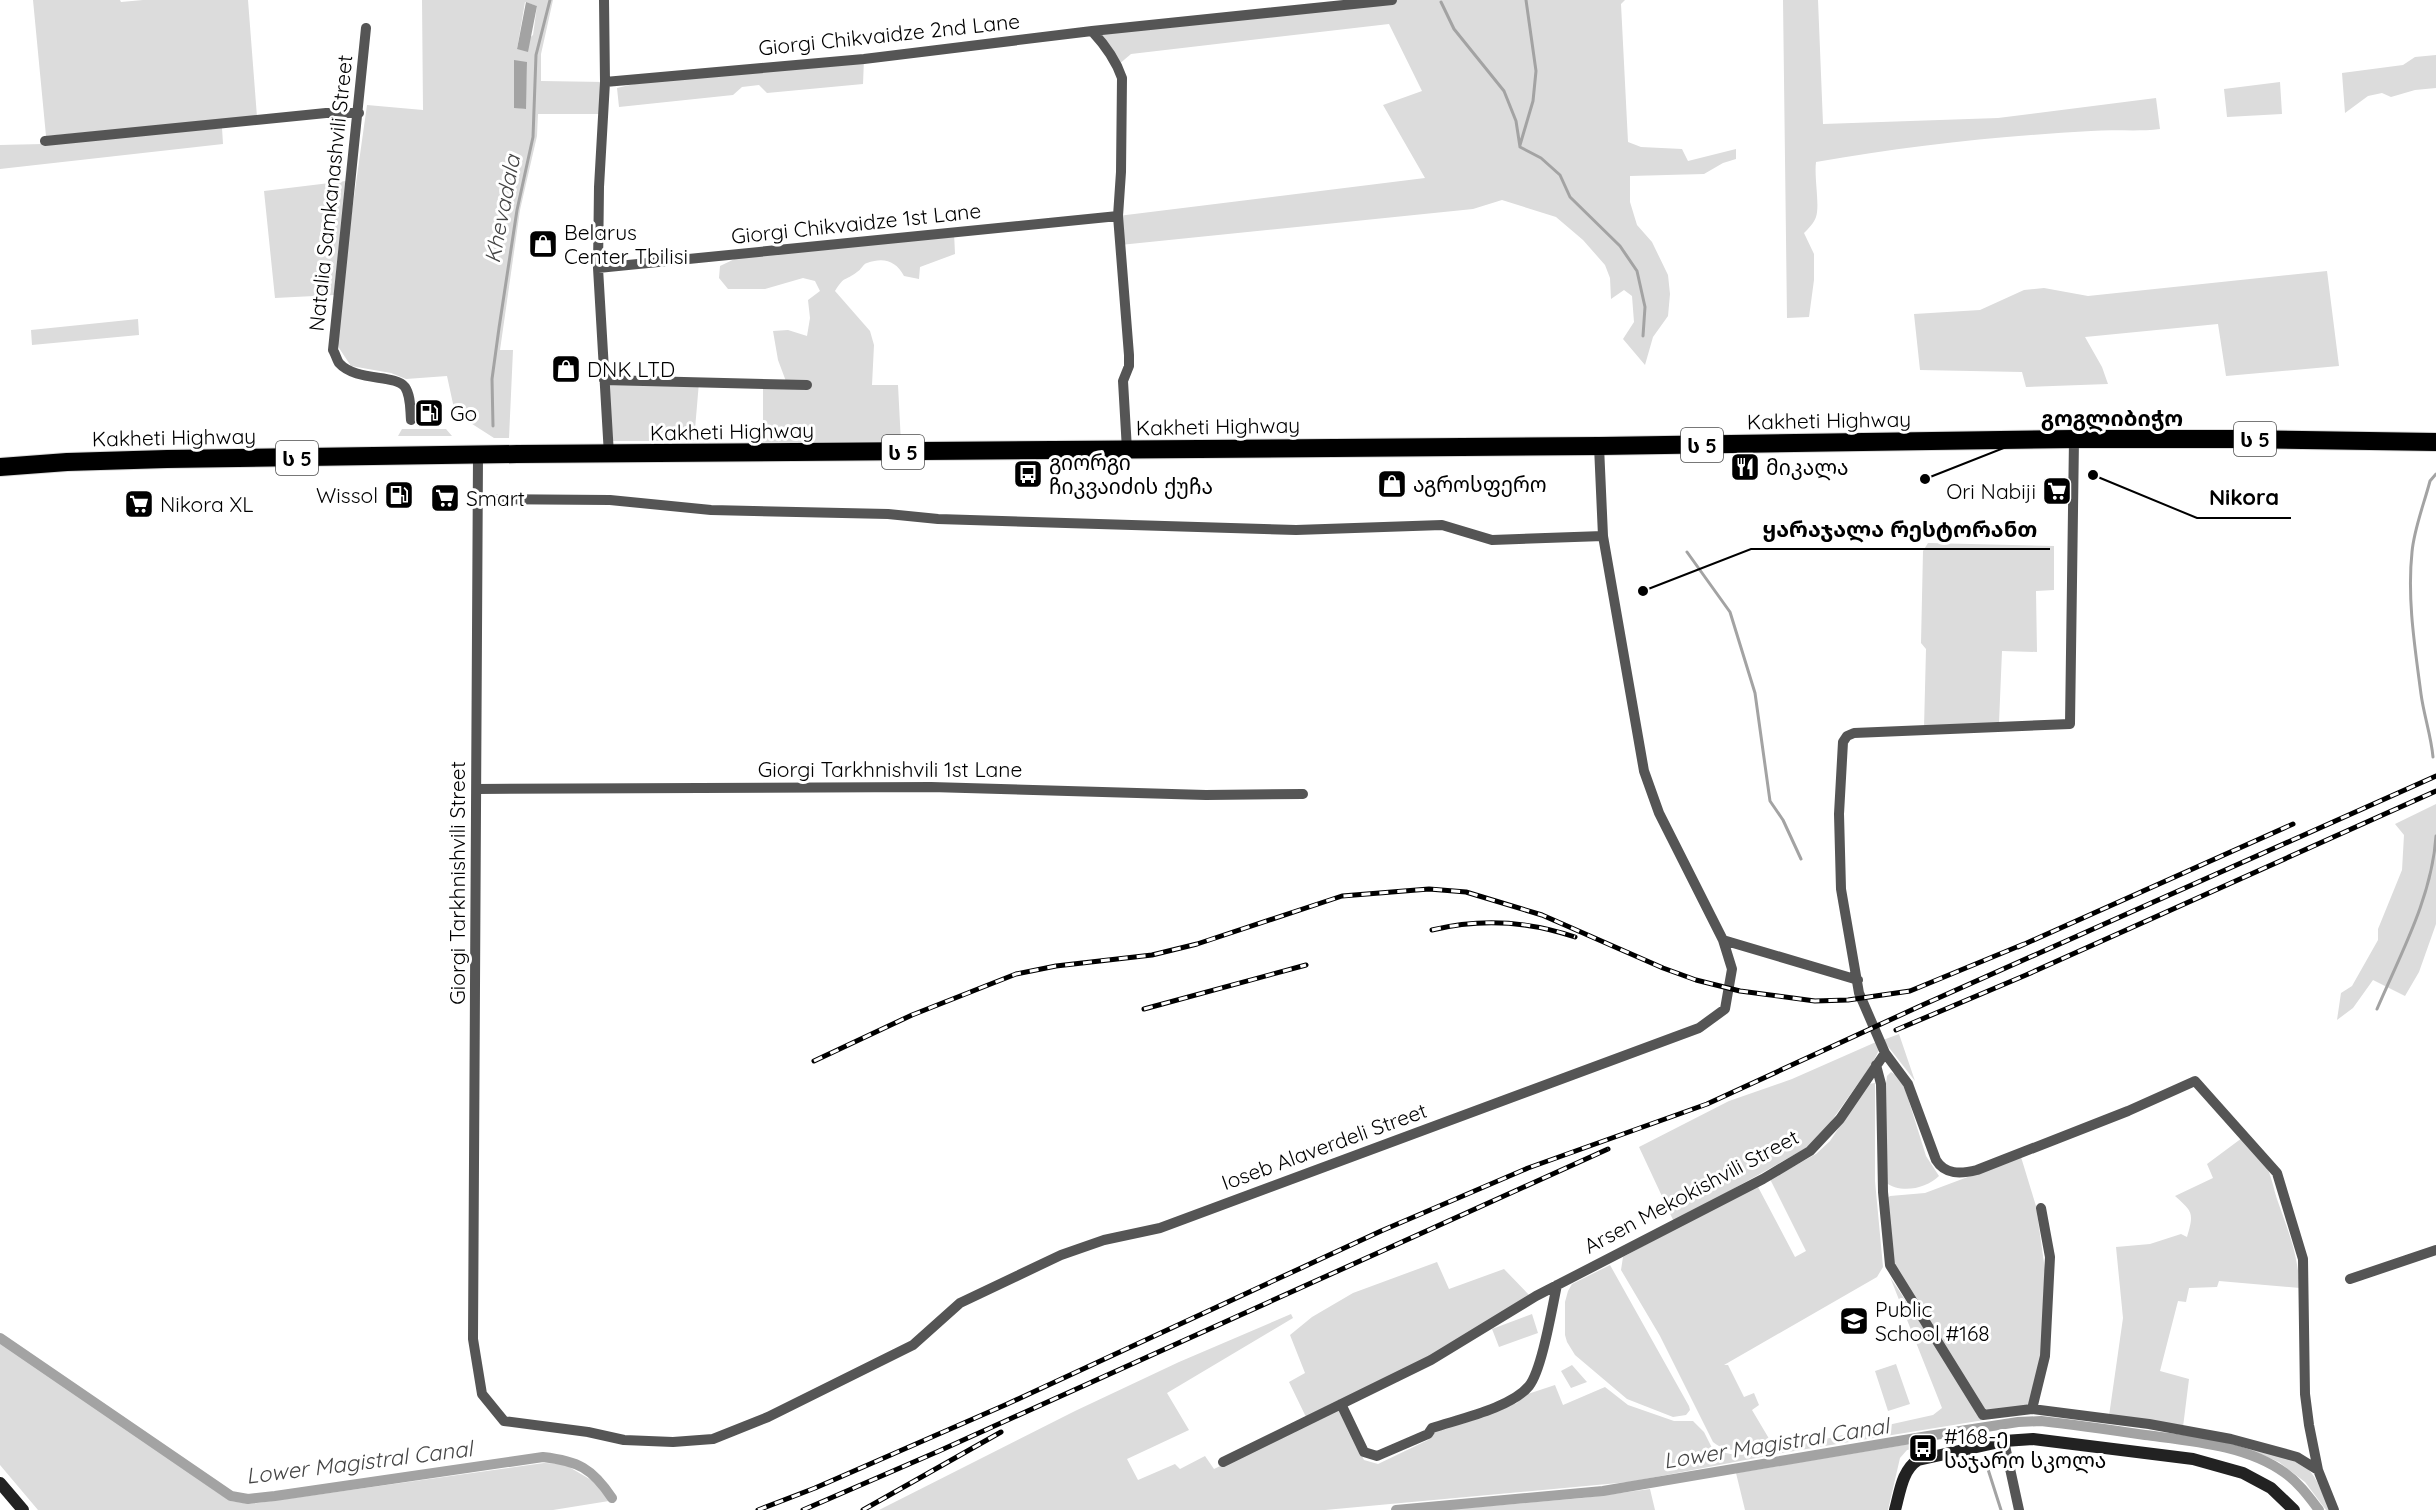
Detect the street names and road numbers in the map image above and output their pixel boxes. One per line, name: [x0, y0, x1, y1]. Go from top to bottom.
street label: Giorgi Chikvaidze 2nd Lane: [757, 7, 1021, 61]
street label: Natalia Samkanashvili Street: [303, 54, 357, 332]
street label: Giorgi Chikvaidze 1st Lane: [730, 197, 982, 249]
street label: Kakheti Highway: [1747, 406, 1911, 434]
street label: Kakheti Highway: [1136, 412, 1300, 440]
street label: Kakheti Highway: [650, 417, 814, 445]
road number: ს 5: [2234, 422, 2276, 456]
street label: Kakheti Highway: [92, 423, 256, 451]
road number: ს 5: [1681, 428, 1723, 462]
road number: ს 5: [882, 435, 924, 469]
road number: ს 5: [276, 441, 318, 475]
street label: Giorgi Tarkhnishvili 1st Lane: [758, 756, 1022, 782]
street label: Giorgi Tarkhnishvili Street: [444, 761, 470, 1005]
street label: Ioseb Alaverdeli Street: [1218, 1097, 1430, 1195]
street label: Arsen Mekokishvili Street: [1579, 1123, 1803, 1259]

